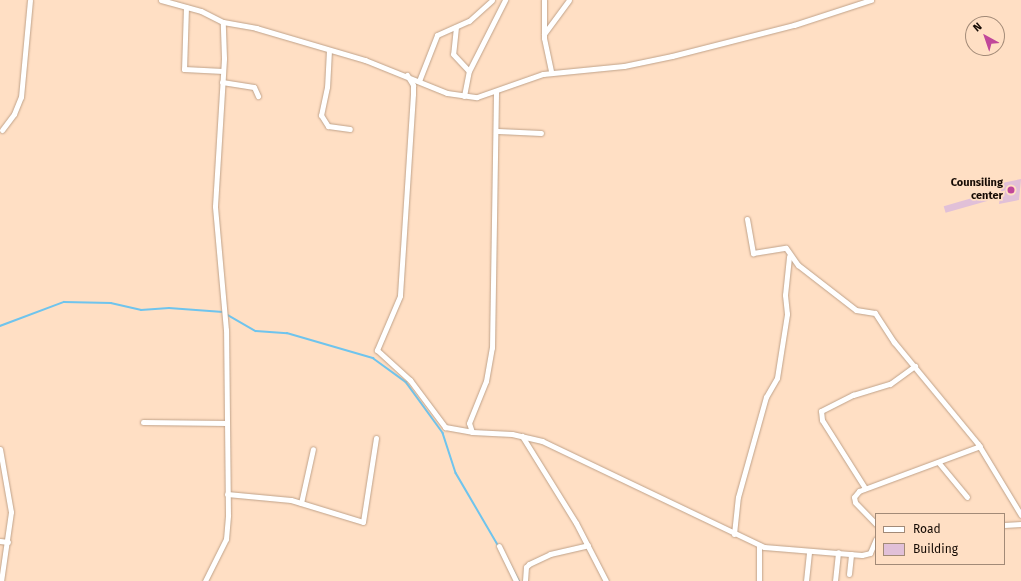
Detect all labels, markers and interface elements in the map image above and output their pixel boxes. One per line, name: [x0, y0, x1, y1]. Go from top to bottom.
north arrow: [965, 16, 1005, 56]
text: N: [971, 20, 985, 35]
place label: Counsiling center: [951, 177, 1003, 203]
marker: Counsiling center: [1006, 185, 1016, 195]
legend: [875, 513, 1005, 565]
text: Road: [913, 522, 941, 536]
text: Building: [913, 542, 958, 556]

